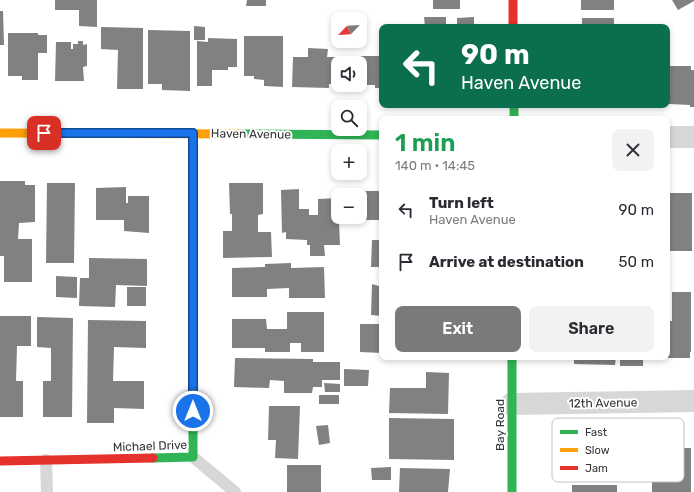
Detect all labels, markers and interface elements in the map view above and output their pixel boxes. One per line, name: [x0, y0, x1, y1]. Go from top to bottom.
north arrow: [331, 12, 367, 48]
map controls: [331, 12, 367, 224]
text: 90 m: [461, 38, 530, 71]
icon: left: [395, 40, 447, 92]
button: sound: [331, 56, 367, 92]
text: Haven Avenue: [461, 72, 581, 94]
button: search: [331, 100, 367, 136]
pin: [27, 116, 61, 150]
icon: arrive: [33, 122, 55, 144]
street label: Haven Avenue: [211, 126, 291, 142]
text: 1 min: [395, 129, 455, 157]
button: close: [612, 129, 654, 171]
button: +: [331, 144, 367, 180]
text: 140 m · 14:45: [395, 158, 475, 173]
button: −: [331, 188, 367, 224]
text: Turn left: [429, 194, 494, 212]
icon: left: [395, 199, 417, 221]
text: 90 m: [619, 201, 654, 219]
text: Haven Avenue: [429, 212, 516, 227]
icon: arrive: [395, 251, 417, 273]
text: Arrive at destination: [429, 253, 584, 271]
text: 50 m: [619, 253, 654, 271]
button: Exit: [395, 306, 521, 352]
button: Share: [529, 306, 654, 352]
position arrow: [172, 390, 214, 432]
street label: 12th Avenue: [568, 395, 638, 411]
street label: Bay Road: [493, 399, 507, 451]
legend: [552, 418, 684, 482]
text: Fast: [585, 426, 608, 439]
street label: Michael Drive: [113, 438, 188, 454]
text: Slow: [585, 444, 610, 457]
text: Jam: [585, 462, 608, 475]

